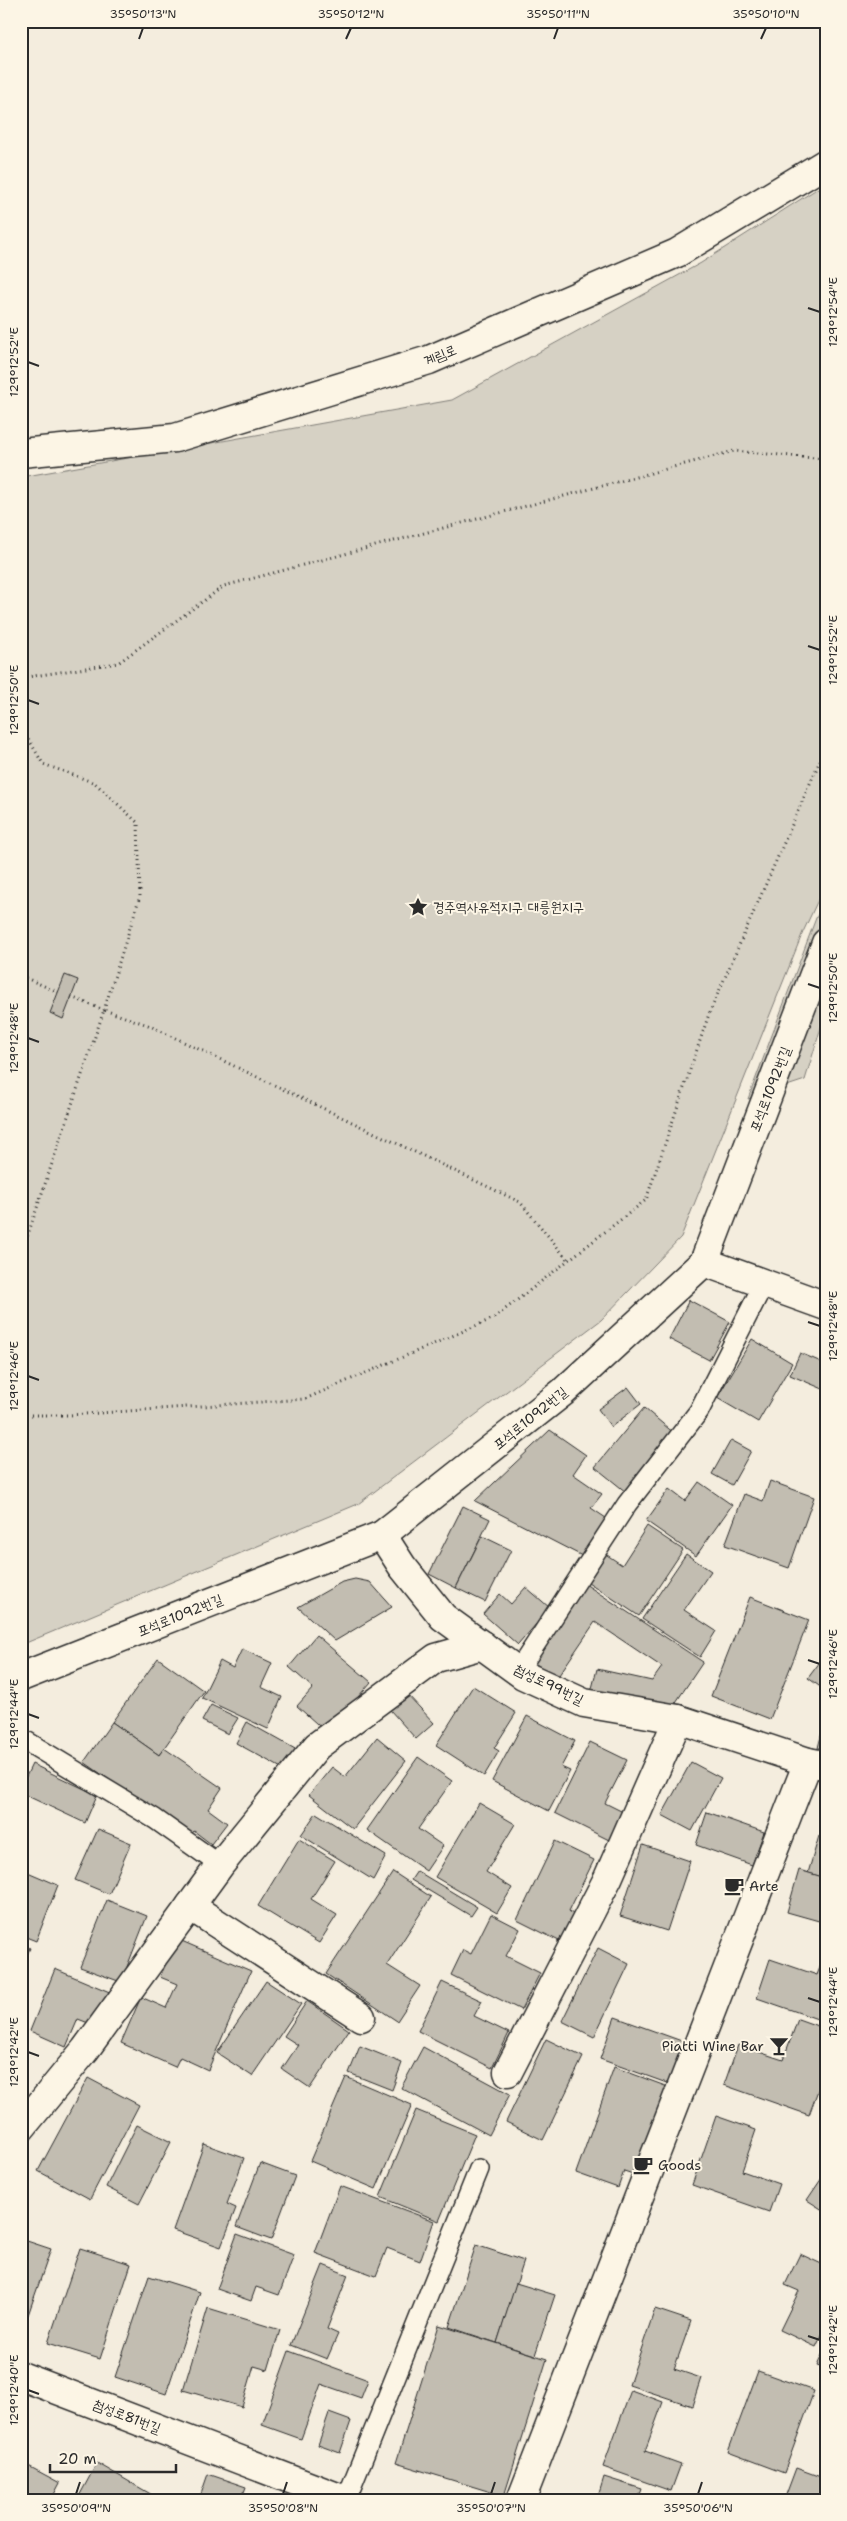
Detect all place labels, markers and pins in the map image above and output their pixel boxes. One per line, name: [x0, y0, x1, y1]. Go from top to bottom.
place icon: 경주역사유적지구 대릉원지구: [407, 896, 429, 918]
place label: 경주역사유적지구 대릉원지구: [433, 898, 584, 916]
cafe icon: Arte: [723, 1875, 745, 1897]
place label: Arte: [749, 1877, 779, 1895]
bar icon: Piatti Wine Bar: [768, 2035, 790, 2057]
place label: Piatti Wine Bar: [662, 2037, 764, 2055]
cafe icon: Goods: [632, 2154, 654, 2176]
place label: Goods: [658, 2156, 701, 2174]

